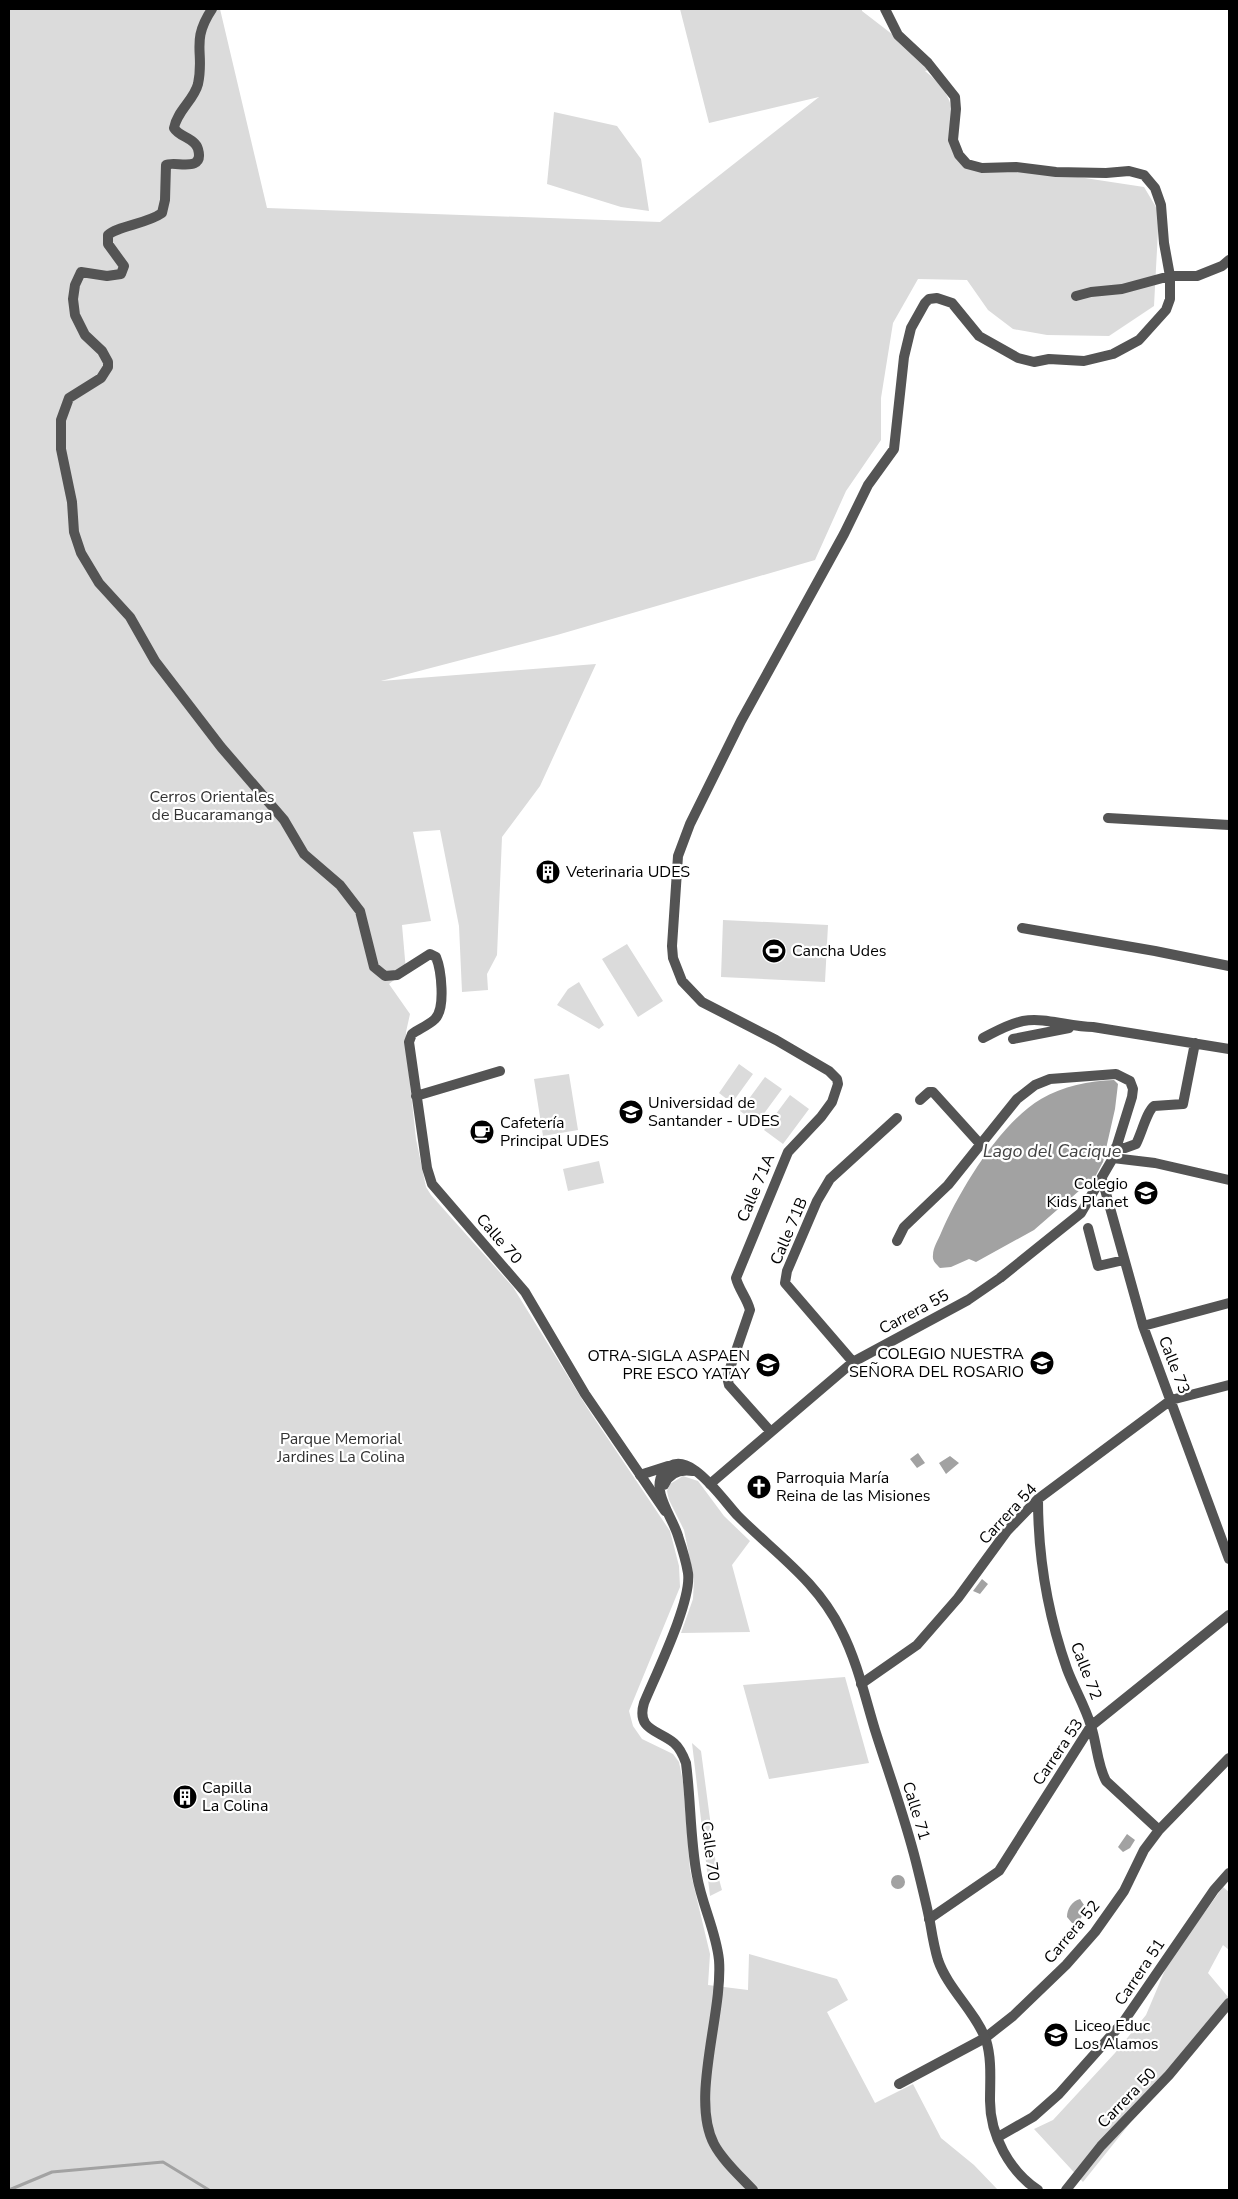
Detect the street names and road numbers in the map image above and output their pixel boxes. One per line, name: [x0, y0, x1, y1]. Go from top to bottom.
street label: Calle 71A: [732, 1150, 780, 1225]
street label: Calle 71B: [765, 1194, 813, 1268]
street label: Calle 70: [471, 1209, 527, 1269]
street label: Carrera 55: [875, 1284, 953, 1340]
street label: Calle 73: [1153, 1333, 1195, 1397]
street label: Carrera 54: [974, 1478, 1042, 1549]
street label: Calle 72: [1065, 1639, 1107, 1703]
street label: Carrera 53: [1028, 1714, 1088, 1790]
street label: Calle 71: [897, 1779, 935, 1843]
street label: Calle 70: [695, 1820, 725, 1882]
street label: Carrera 52: [1039, 1896, 1105, 1968]
street label: Carrera 51: [1110, 1934, 1170, 2010]
street label: Carrera 50: [1093, 2063, 1161, 2133]

